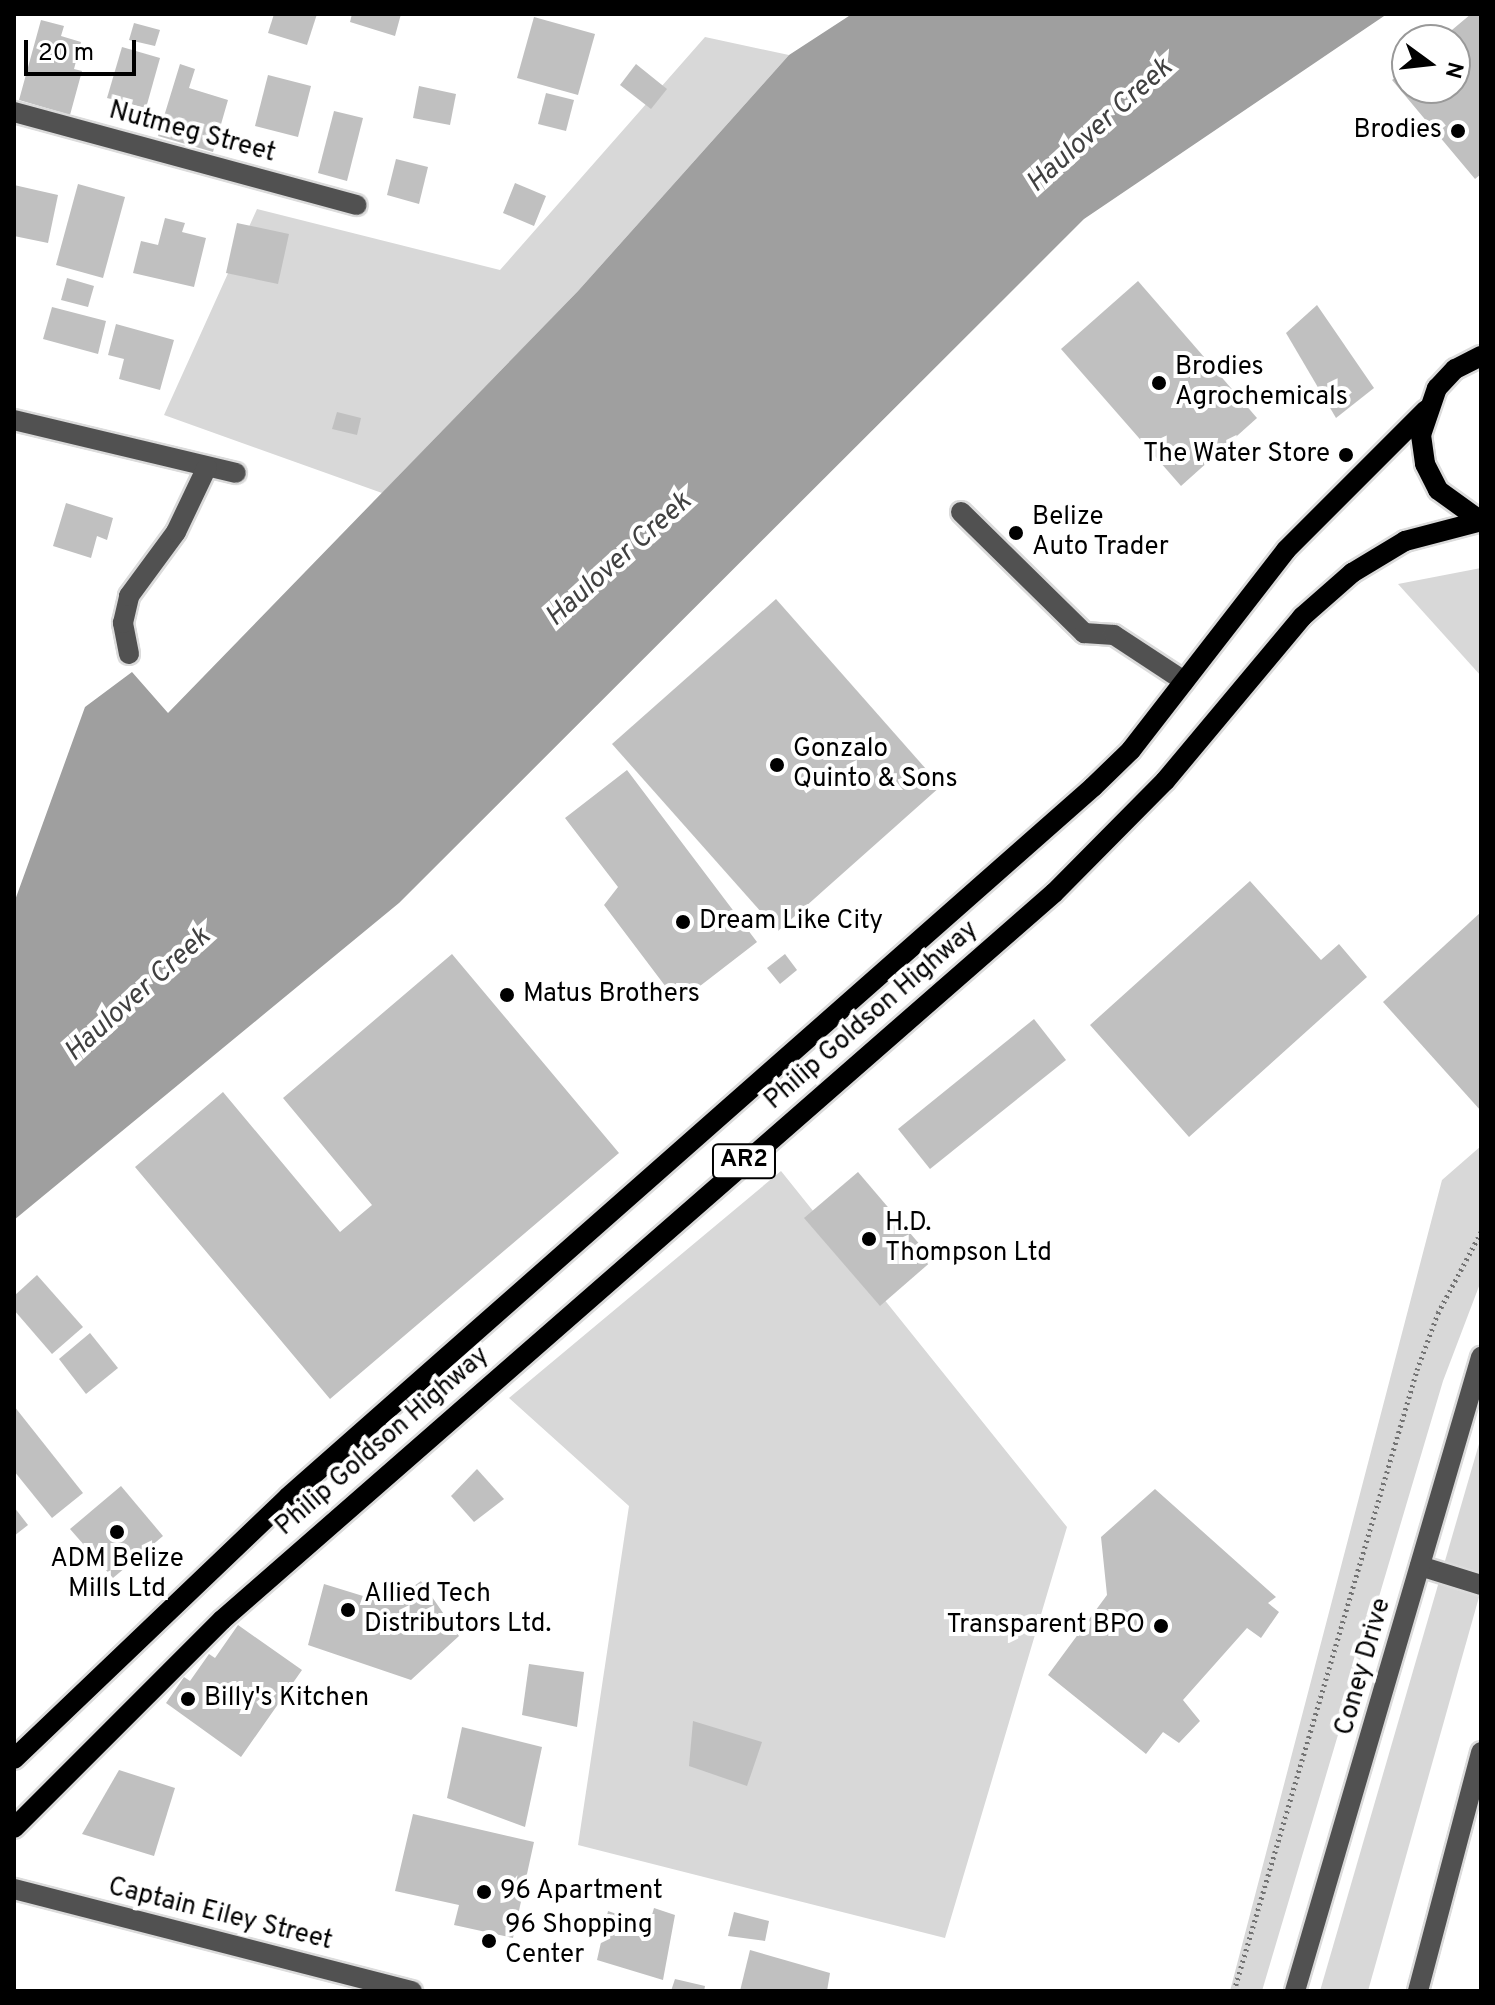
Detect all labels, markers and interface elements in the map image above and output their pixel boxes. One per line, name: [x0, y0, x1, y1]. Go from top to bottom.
scale bar: [28, 24, 140, 74]
north arrow: [1391, 24, 1471, 104]
text: 20 m: [38, 39, 94, 69]
water label: Haulover Creek: [1020, 52, 1180, 200]
text: N: [1438, 59, 1468, 81]
street label: Nutmeg Street: [105, 96, 279, 170]
place label: Brodies: [1353, 115, 1442, 147]
marker: Brodies: [1449, 122, 1467, 140]
place label: Brodies Agrochemicals: [1175, 352, 1348, 414]
marker: Brodies Agrochemicals: [1150, 374, 1168, 392]
place label: The Water Store: [1142, 439, 1330, 471]
marker: The Water Store: [1337, 446, 1355, 464]
water label: Haulover Creek: [539, 486, 699, 634]
place label: Belize Auto Trader: [1032, 502, 1170, 564]
marker: Belize Auto Trader: [1007, 524, 1025, 542]
place label: Gonzalo Quinto & Sons: [793, 734, 958, 796]
marker: Gonzalo Quinto & Sons: [768, 756, 786, 774]
place label: Dream Like City: [699, 906, 883, 938]
marker: Dream Like City: [674, 913, 692, 931]
street label: Philip Goldson Highway: [759, 915, 985, 1117]
water label: Haulover Creek: [58, 921, 218, 1069]
place label: Matus Brothers: [523, 979, 700, 1011]
marker: Matus Brothers: [498, 986, 516, 1004]
road number: AR2: [710, 1141, 778, 1181]
place label: H.D. Thompson Ltd: [885, 1208, 1052, 1270]
marker: H.D. Thompson Ltd: [860, 1230, 878, 1248]
street label: Philip Goldson Highway: [270, 1341, 496, 1543]
marker: ADM Belize Mills Ltd: [108, 1523, 126, 1541]
place label: ADM Belize Mills Ltd: [50, 1544, 184, 1606]
place label: Allied Tech Distributors Ltd.: [364, 1579, 551, 1640]
street label: Coney Drive: [1330, 1595, 1398, 1739]
marker: Allied Tech Distributors Ltd.: [339, 1601, 357, 1619]
place label: Transparent BPO: [946, 1610, 1145, 1642]
marker: Transparent BPO: [1152, 1617, 1170, 1635]
place label: Billy's Kitchen: [204, 1683, 369, 1715]
marker: Billy's Kitchen: [179, 1690, 197, 1708]
street label: Captain Eiley Street: [105, 1872, 335, 1958]
place label: 96 Apartment: [500, 1876, 664, 1908]
marker: 96 Apartment: [475, 1883, 493, 1901]
place label: 96 Shopping Center: [505, 1910, 653, 1972]
marker: 96 Shopping Center: [480, 1932, 498, 1950]

